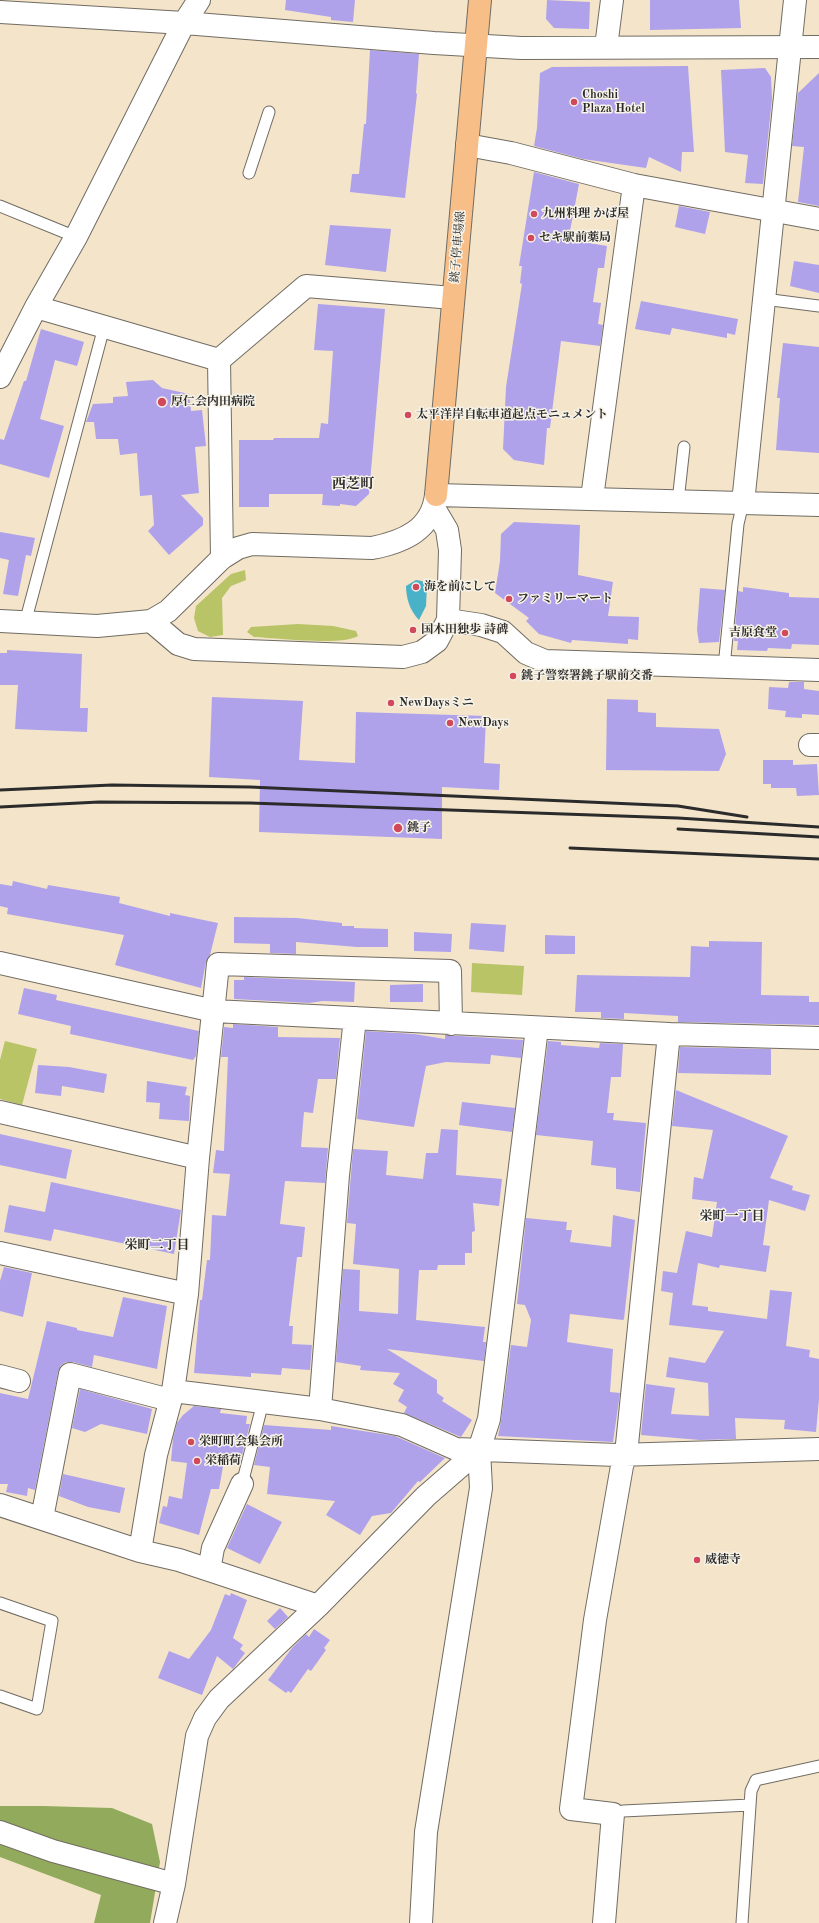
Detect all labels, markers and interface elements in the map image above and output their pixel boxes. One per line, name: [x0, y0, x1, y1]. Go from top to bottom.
place label: Choshi Plaza Hotel: [582, 88, 645, 116]
marker: Choshi Plaza Hotel: [569, 97, 579, 107]
place label: 九州料理 かば屋: [542, 207, 629, 221]
marker: 九州料理 かば屋: [529, 209, 539, 219]
street label: 銚子停車場線: [448, 211, 468, 283]
place label: セキ駅前薬局: [539, 231, 611, 245]
marker: セキ駅前薬局: [526, 233, 536, 243]
place label: 厚仁会内田病院: [171, 395, 255, 409]
marker: 厚仁会内田病院: [156, 396, 168, 408]
place label: 太平洋岸自転車道起点モニュメント: [416, 408, 608, 422]
marker: 太平洋岸自転車道起点モニュメント: [403, 410, 413, 420]
district label: 西芝町: [332, 476, 374, 492]
place label: 海を前にして: [424, 580, 496, 594]
marker: 海を前にして: [411, 582, 421, 592]
place label: ファミリーマート: [517, 592, 613, 606]
marker: ファミリーマート: [504, 594, 514, 604]
place label: 国木田独歩 詩碑: [421, 623, 508, 637]
marker: 国木田独歩 詩碑: [408, 625, 418, 635]
place label: 吉原食堂: [729, 626, 777, 640]
marker: 吉原食堂: [780, 628, 790, 638]
place label: 銚子警察署銚子駅前交番: [521, 669, 653, 683]
marker: 銚子警察署銚子駅前交番: [508, 671, 518, 681]
place label: NewDaysミニ: [399, 696, 474, 710]
marker: NewDaysミニ: [386, 698, 396, 708]
place label: NewDays: [458, 716, 509, 730]
marker: NewDays: [445, 718, 455, 728]
place label: 銚子: [407, 821, 431, 835]
marker: 銚子: [392, 822, 404, 834]
district label: 栄町一丁目: [700, 1209, 764, 1225]
district label: 栄町二丁目: [125, 1238, 189, 1254]
place label: 栄町町会集会所: [199, 1435, 283, 1449]
marker: 栄町町会集会所: [186, 1437, 196, 1447]
place label: 栄稲荷: [205, 1454, 241, 1468]
marker: 栄稲荷: [192, 1456, 202, 1466]
place label: 威徳寺: [705, 1553, 741, 1567]
marker: 威徳寺: [692, 1555, 702, 1565]

